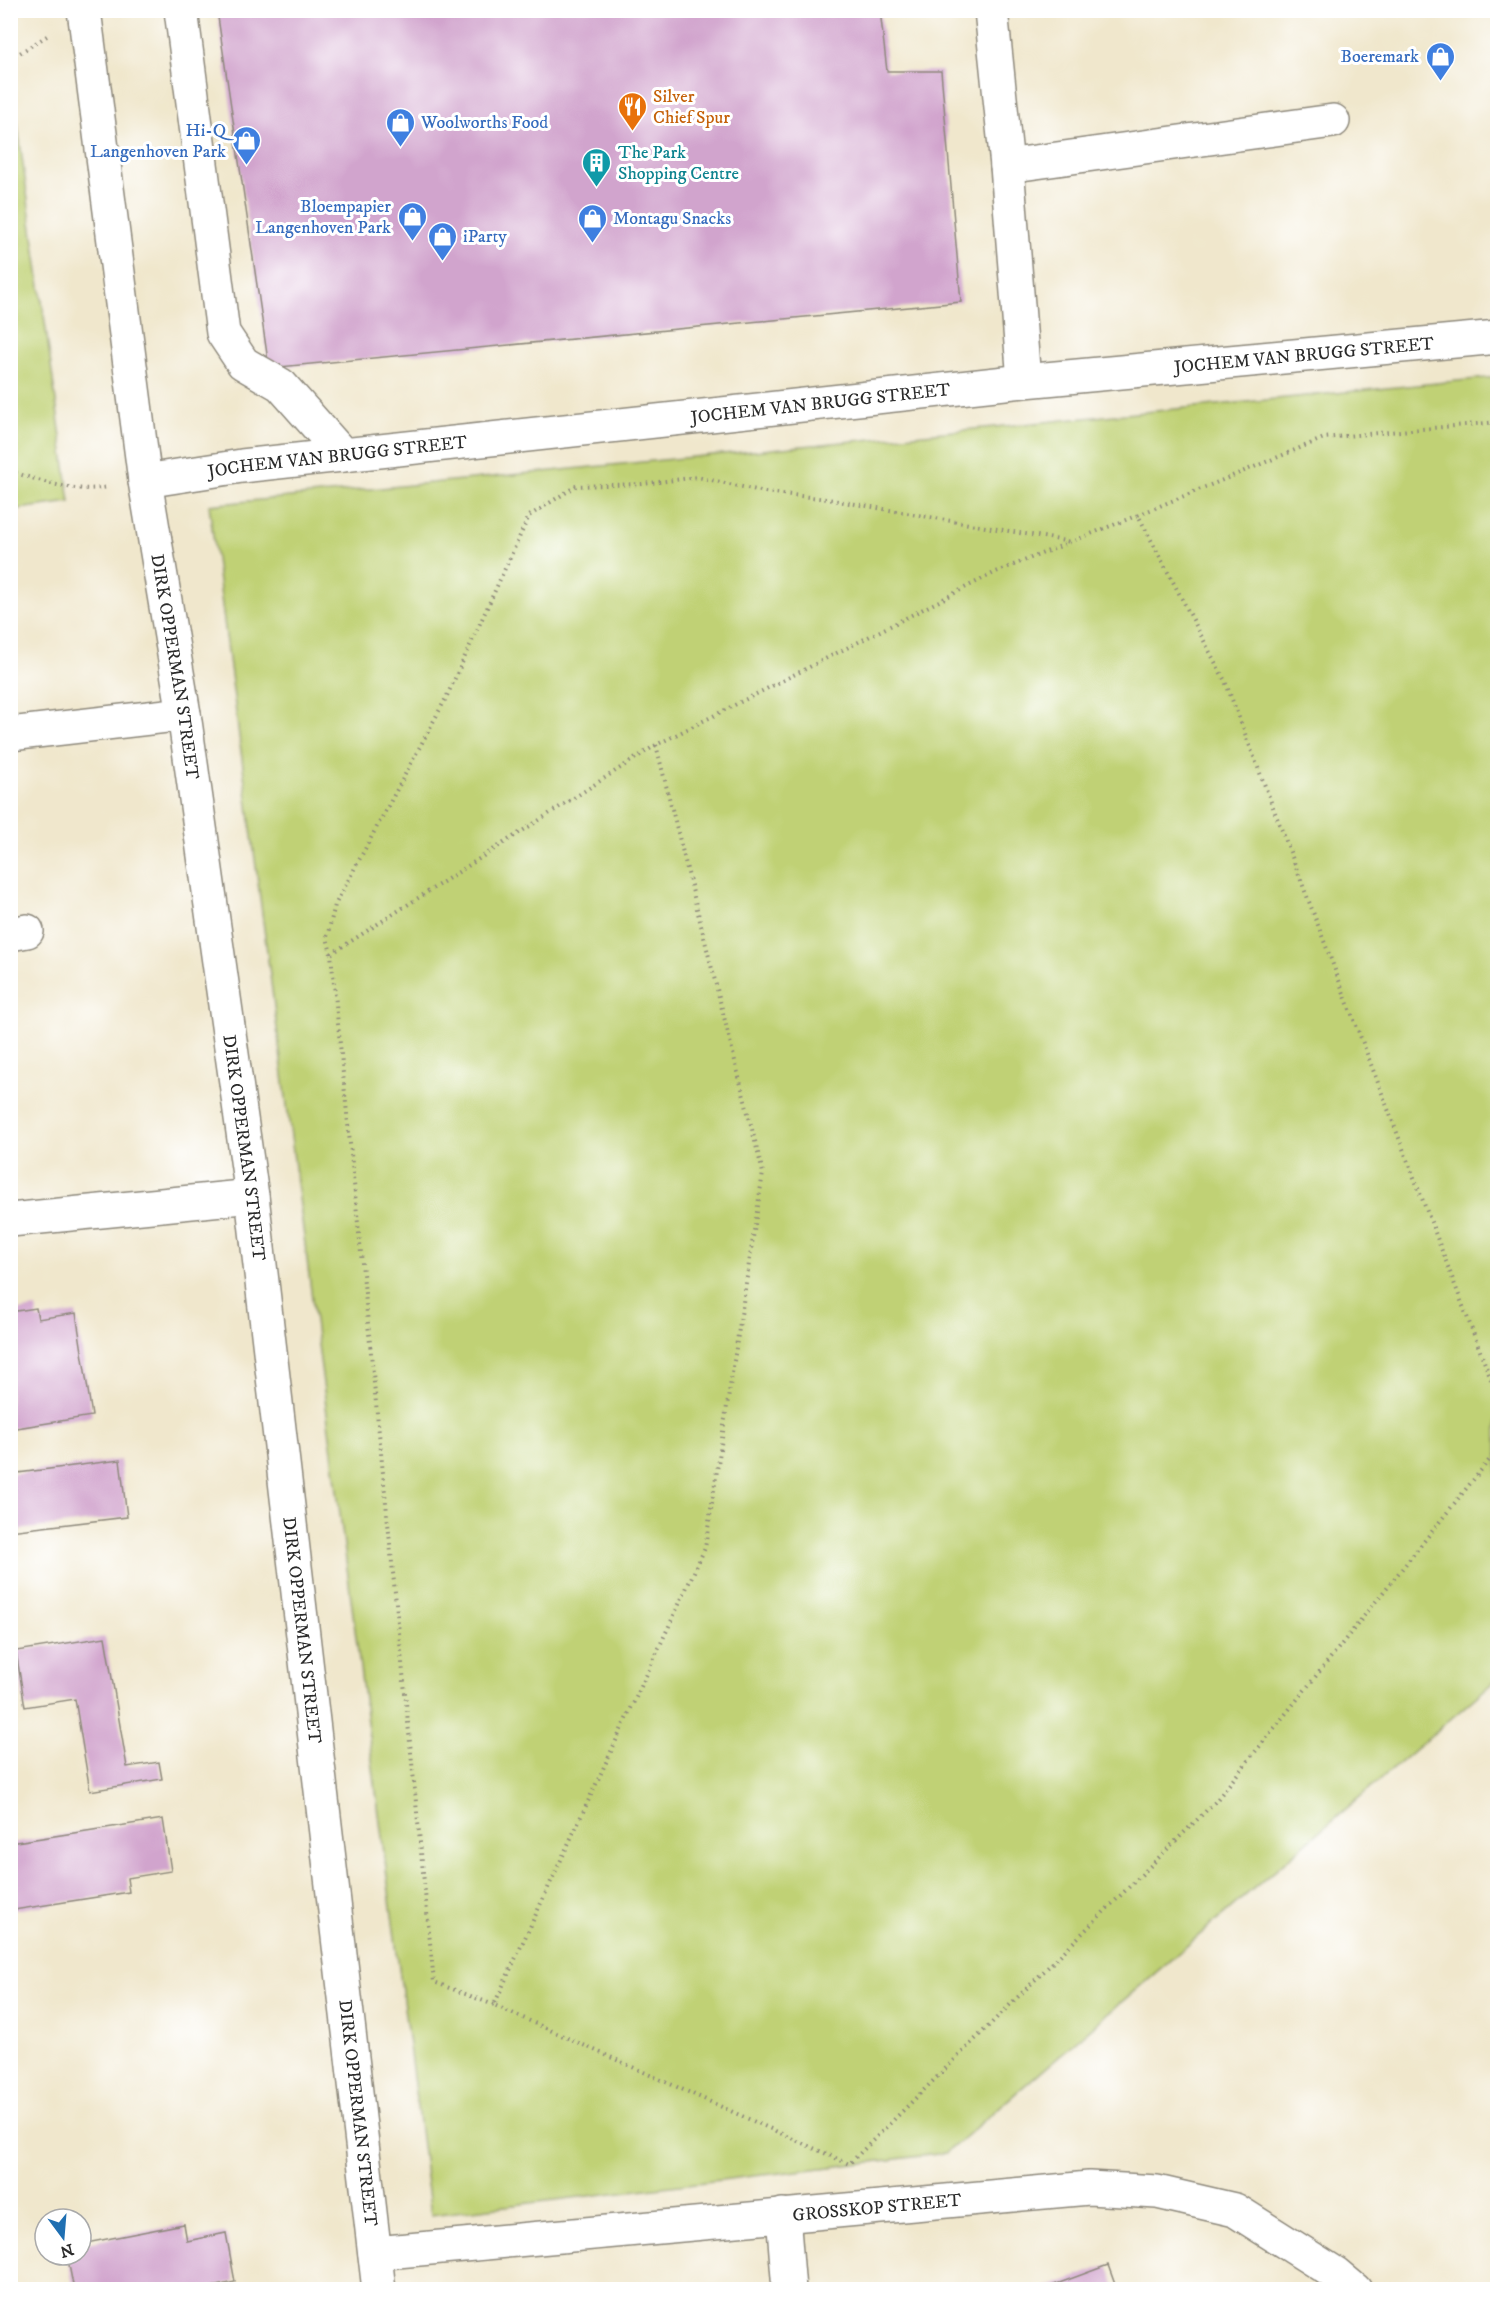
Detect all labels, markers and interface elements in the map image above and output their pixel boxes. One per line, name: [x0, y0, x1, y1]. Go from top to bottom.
shop icon: Boeremark: [1424, 40, 1456, 82]
place label: Boeremark: [1341, 46, 1419, 68]
place label: Silver Chief Spur: [653, 86, 730, 129]
restaurant icon: Silver Chief Spur: [616, 90, 648, 132]
shop icon: Woolworths Food: [384, 106, 416, 148]
place label: Woolworths Food: [420, 112, 548, 134]
place label: Hi-Q Langenhoven Park: [90, 120, 235, 163]
shop icon: Hi-Q Langenhoven Park: [231, 124, 263, 166]
place label: The Park Shopping Centre: [618, 142, 739, 185]
building icon: The Park Shopping Centre: [581, 146, 613, 188]
place label: Bloempapier Langenhoven Park: [255, 196, 391, 239]
shop icon: Bloempapier Langenhoven Park: [396, 200, 428, 242]
shop icon: Montagu Snacks: [576, 202, 608, 244]
place label: Montagu Snacks: [613, 208, 731, 230]
shop icon: iParty: [426, 220, 458, 262]
place label: iParty: [463, 226, 507, 248]
street label: JOCHEM VAN BRUGG STREET: [1171, 333, 1435, 379]
street label: JOCHEM VAN BRUGG STREET: [688, 379, 952, 429]
street label: JOCHEM VAN BRUGG STREET: [204, 432, 469, 483]
street label: DIRK OPPERMAN STREET: [145, 552, 203, 781]
street label: DIRK OPPERMAN STREET: [217, 1033, 269, 1262]
street label: DIRK OPPERMAN STREET: [277, 1516, 326, 1745]
street label: DIRK OPPERMAN STREET: [333, 1998, 382, 2228]
street label: GROSSKOP STREET: [792, 2190, 963, 2227]
north arrow: [33, 2207, 93, 2267]
text: N: [58, 2239, 76, 2262]

